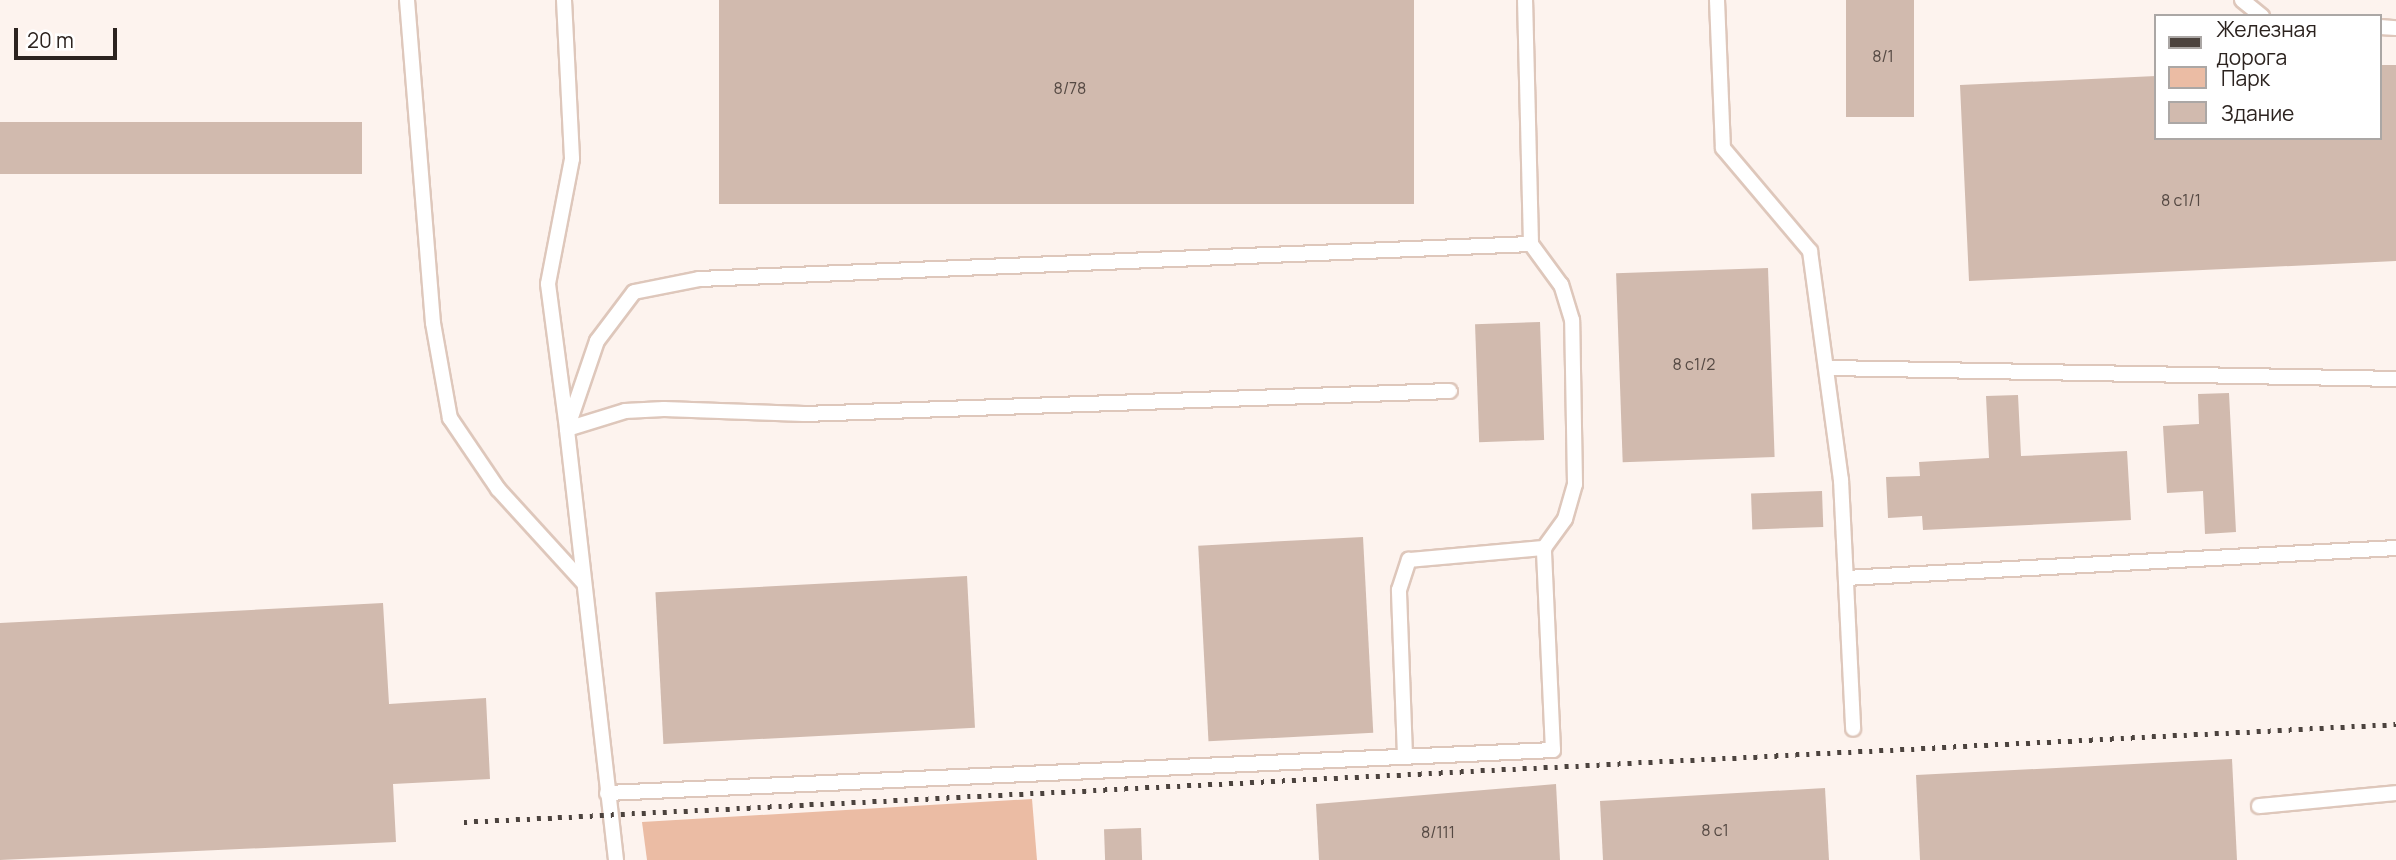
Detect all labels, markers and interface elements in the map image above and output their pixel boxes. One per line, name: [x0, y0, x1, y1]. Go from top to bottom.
scale bar: [18, 14, 121, 58]
legend: [2154, 14, 2382, 140]
text: Железная дорога: [2216, 15, 2317, 71]
text: 20 m: [27, 26, 74, 54]
house number: 8/1: [1872, 46, 1894, 66]
text: Парк: [2221, 64, 2270, 92]
house number: 8/78: [1054, 78, 1086, 98]
text: Здание: [2221, 99, 2294, 127]
house number: 8 с1/1: [2161, 190, 2201, 210]
house number: 8 с1/2: [1673, 354, 1715, 374]
house number: 8 с1: [1701, 820, 1729, 840]
house number: 8/111: [1421, 822, 1455, 842]

